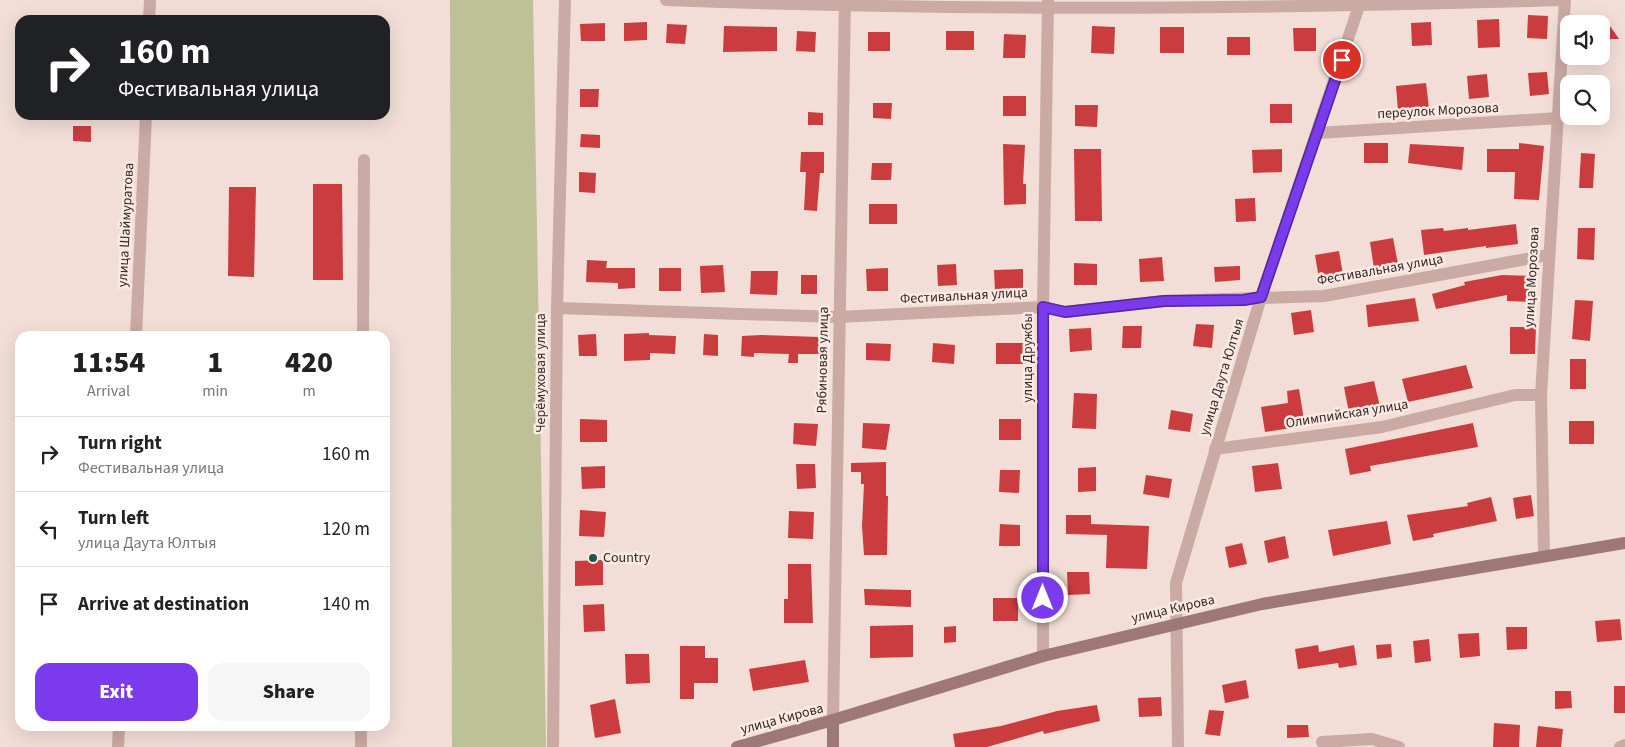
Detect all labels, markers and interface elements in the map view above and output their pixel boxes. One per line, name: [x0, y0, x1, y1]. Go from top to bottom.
map controls: [1560, 15, 1610, 125]
button: sound: [1560, 15, 1610, 65]
text: 160 m: [118, 27, 210, 77]
icon: right: [35, 35, 100, 100]
pin: [1321, 39, 1363, 81]
icon: arrive: [1328, 46, 1356, 74]
text: Фестивальная улица: [118, 73, 319, 105]
button: search: [1560, 75, 1610, 125]
street label: переулок Морозова: [1377, 98, 1499, 124]
street label: улица Шаймуратова: [113, 162, 139, 288]
street label: улица Морозова: [1519, 226, 1545, 328]
street label: Фестивальная улица: [1315, 249, 1445, 291]
street label: Фестивальная улица: [900, 283, 1028, 309]
street label: Рябиновая улица: [812, 306, 834, 414]
street label: Черёмуховая улица: [531, 313, 551, 433]
street label: улица Дружбы: [1018, 313, 1038, 403]
street label: улица Даута Юлтыя: [1195, 316, 1249, 438]
text: 11:54: [72, 341, 145, 384]
text: 1: [207, 341, 223, 384]
text: 420: [285, 341, 333, 384]
text: Arrival: [87, 380, 130, 402]
text: min: [202, 380, 228, 402]
text: m: [302, 380, 316, 402]
street label: Олимпийская улица: [1284, 394, 1410, 434]
text: Turn right: [78, 430, 162, 457]
icon: right: [35, 440, 63, 468]
text: 160 m: [322, 441, 370, 468]
text: Фестивальная улица: [78, 457, 224, 479]
text: Turn left: [78, 505, 149, 532]
icon: left: [35, 515, 63, 543]
text: 120 m: [322, 516, 370, 543]
text: улица Даута Юлтыя: [78, 532, 217, 554]
place label: Country: [603, 548, 651, 568]
marker: Country: [587, 552, 599, 564]
position arrow: [1016, 571, 1068, 623]
icon: arrive: [35, 590, 63, 618]
street label: улица Кирова: [1129, 590, 1217, 628]
text: Arrive at destination: [78, 591, 249, 618]
text: 140 m: [322, 591, 370, 618]
button: Exit: [35, 663, 198, 721]
button: Share: [208, 663, 370, 721]
street label: улица Кирова: [738, 698, 826, 740]

